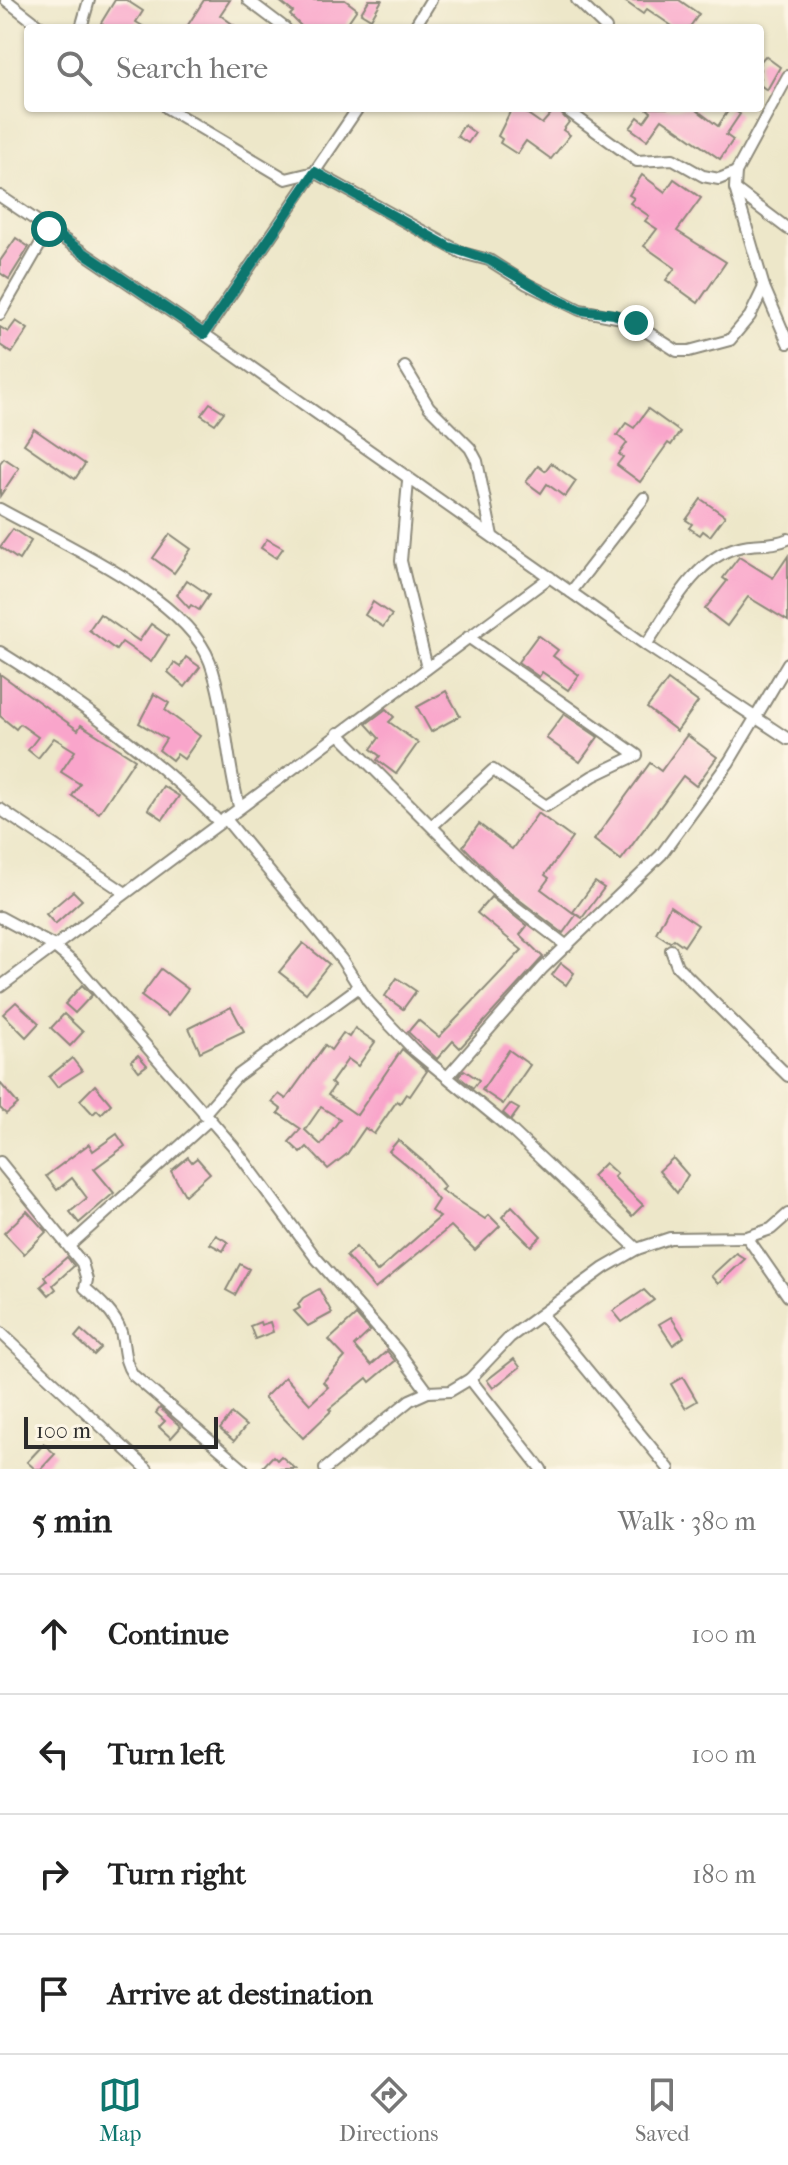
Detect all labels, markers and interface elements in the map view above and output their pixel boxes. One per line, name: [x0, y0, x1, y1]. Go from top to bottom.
search box: [24, 24, 764, 112]
icon: search: [52, 46, 96, 90]
text: Search here: [116, 51, 268, 86]
route start: [31, 211, 67, 247]
route end: [618, 305, 654, 341]
scale bar: [24, 1413, 218, 1449]
text: 100 m: [36, 1418, 91, 1444]
text: 5 min: [32, 1501, 112, 1541]
text: Walk · 380 m: [618, 1506, 756, 1537]
icon: ahead: [32, 1612, 76, 1656]
text: Continue: [108, 1617, 229, 1652]
text: 100 m: [691, 1619, 756, 1650]
icon: left: [32, 1732, 76, 1776]
text: Turn left: [108, 1737, 225, 1772]
text: 100 m: [691, 1739, 756, 1770]
icon: right: [32, 1852, 76, 1896]
text: Turn right: [108, 1857, 246, 1892]
text: 180 m: [692, 1859, 756, 1890]
icon: arrive: [32, 1972, 76, 2016]
text: Arrive at destination: [108, 1977, 373, 2012]
tab: Map: [98, 2073, 142, 2147]
tab: Directions: [339, 2073, 438, 2147]
tab: Saved: [635, 2073, 690, 2147]

